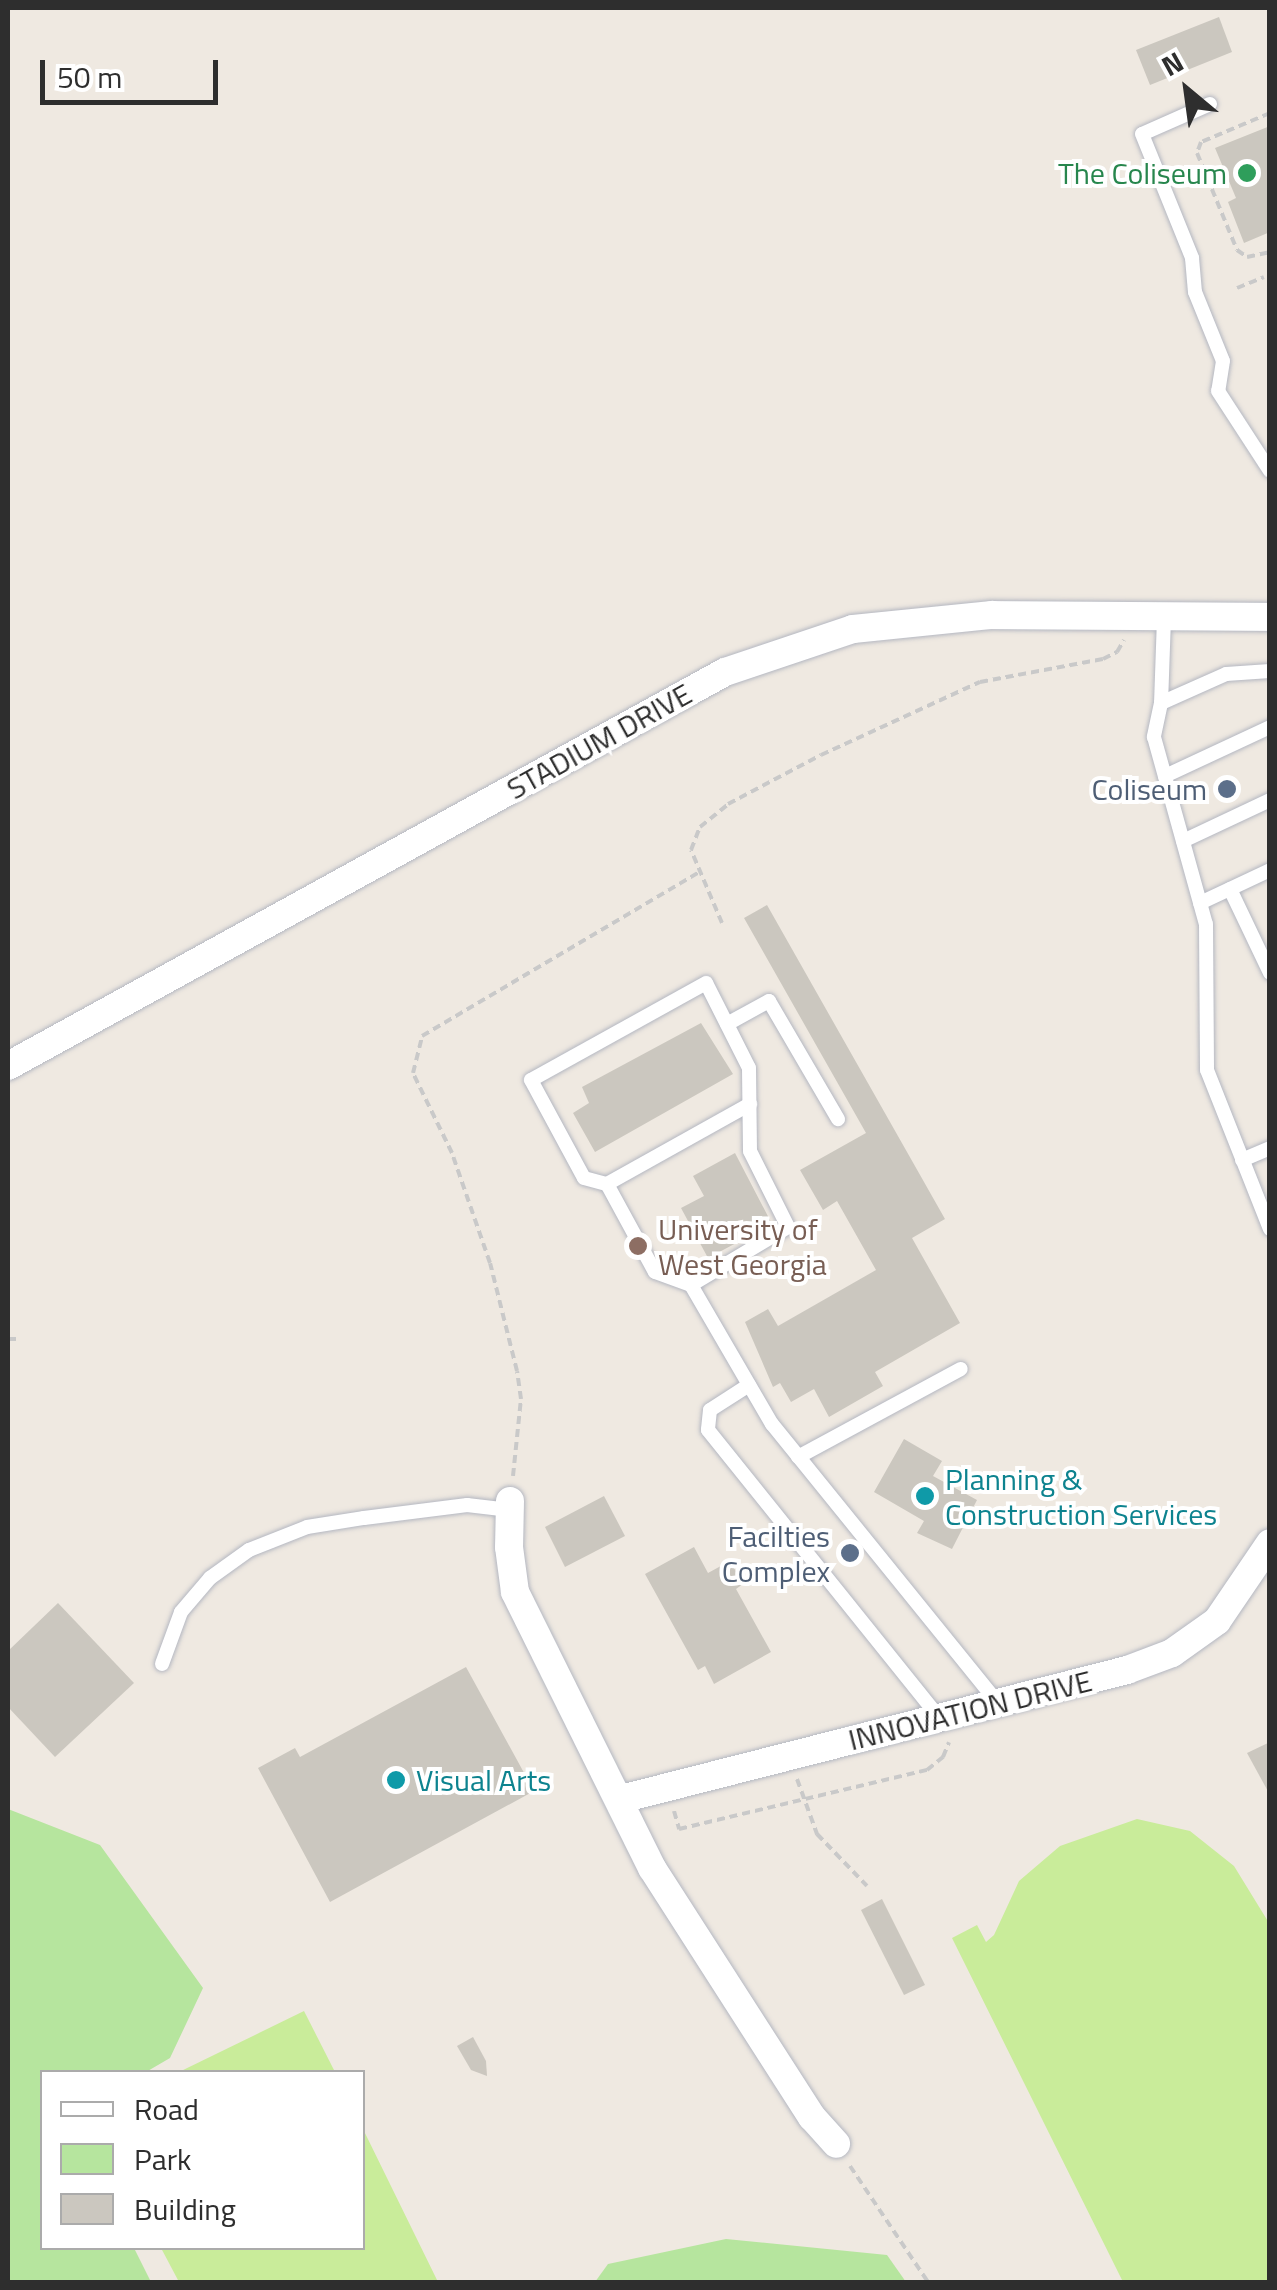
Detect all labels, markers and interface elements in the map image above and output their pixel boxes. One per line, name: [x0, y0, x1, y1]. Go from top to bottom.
scale bar: [45, 40, 222, 102]
north arrow: [1137, 40, 1237, 140]
text: N: [1153, 40, 1191, 87]
text: 50 m: [57, 54, 122, 100]
place label: The Coliseum: [1058, 155, 1227, 191]
marker: The Coliseum: [1236, 162, 1258, 184]
street label: STADIUM DRIVE: [500, 675, 698, 807]
place label: Coliseum: [1092, 771, 1207, 807]
marker: Coliseum: [1216, 778, 1238, 800]
place label: University of West Georgia: [658, 1211, 827, 1282]
marker: University of West Georgia: [627, 1235, 649, 1257]
place label: Planning & Construction Services: [945, 1461, 1217, 1532]
marker: Planning & Construction Services: [914, 1485, 936, 1507]
place label: Facilties Complex: [722, 1518, 830, 1588]
marker: Facilties Complex: [839, 1542, 861, 1564]
street label: INNOVATION DRIVE: [845, 1662, 1095, 1758]
place label: Visual Arts: [416, 1762, 551, 1798]
marker: Visual Arts: [385, 1769, 407, 1791]
legend: [40, 2070, 365, 2250]
text: Road: [134, 2086, 199, 2132]
text: Park: [134, 2136, 191, 2182]
text: Building: [134, 2186, 236, 2232]

